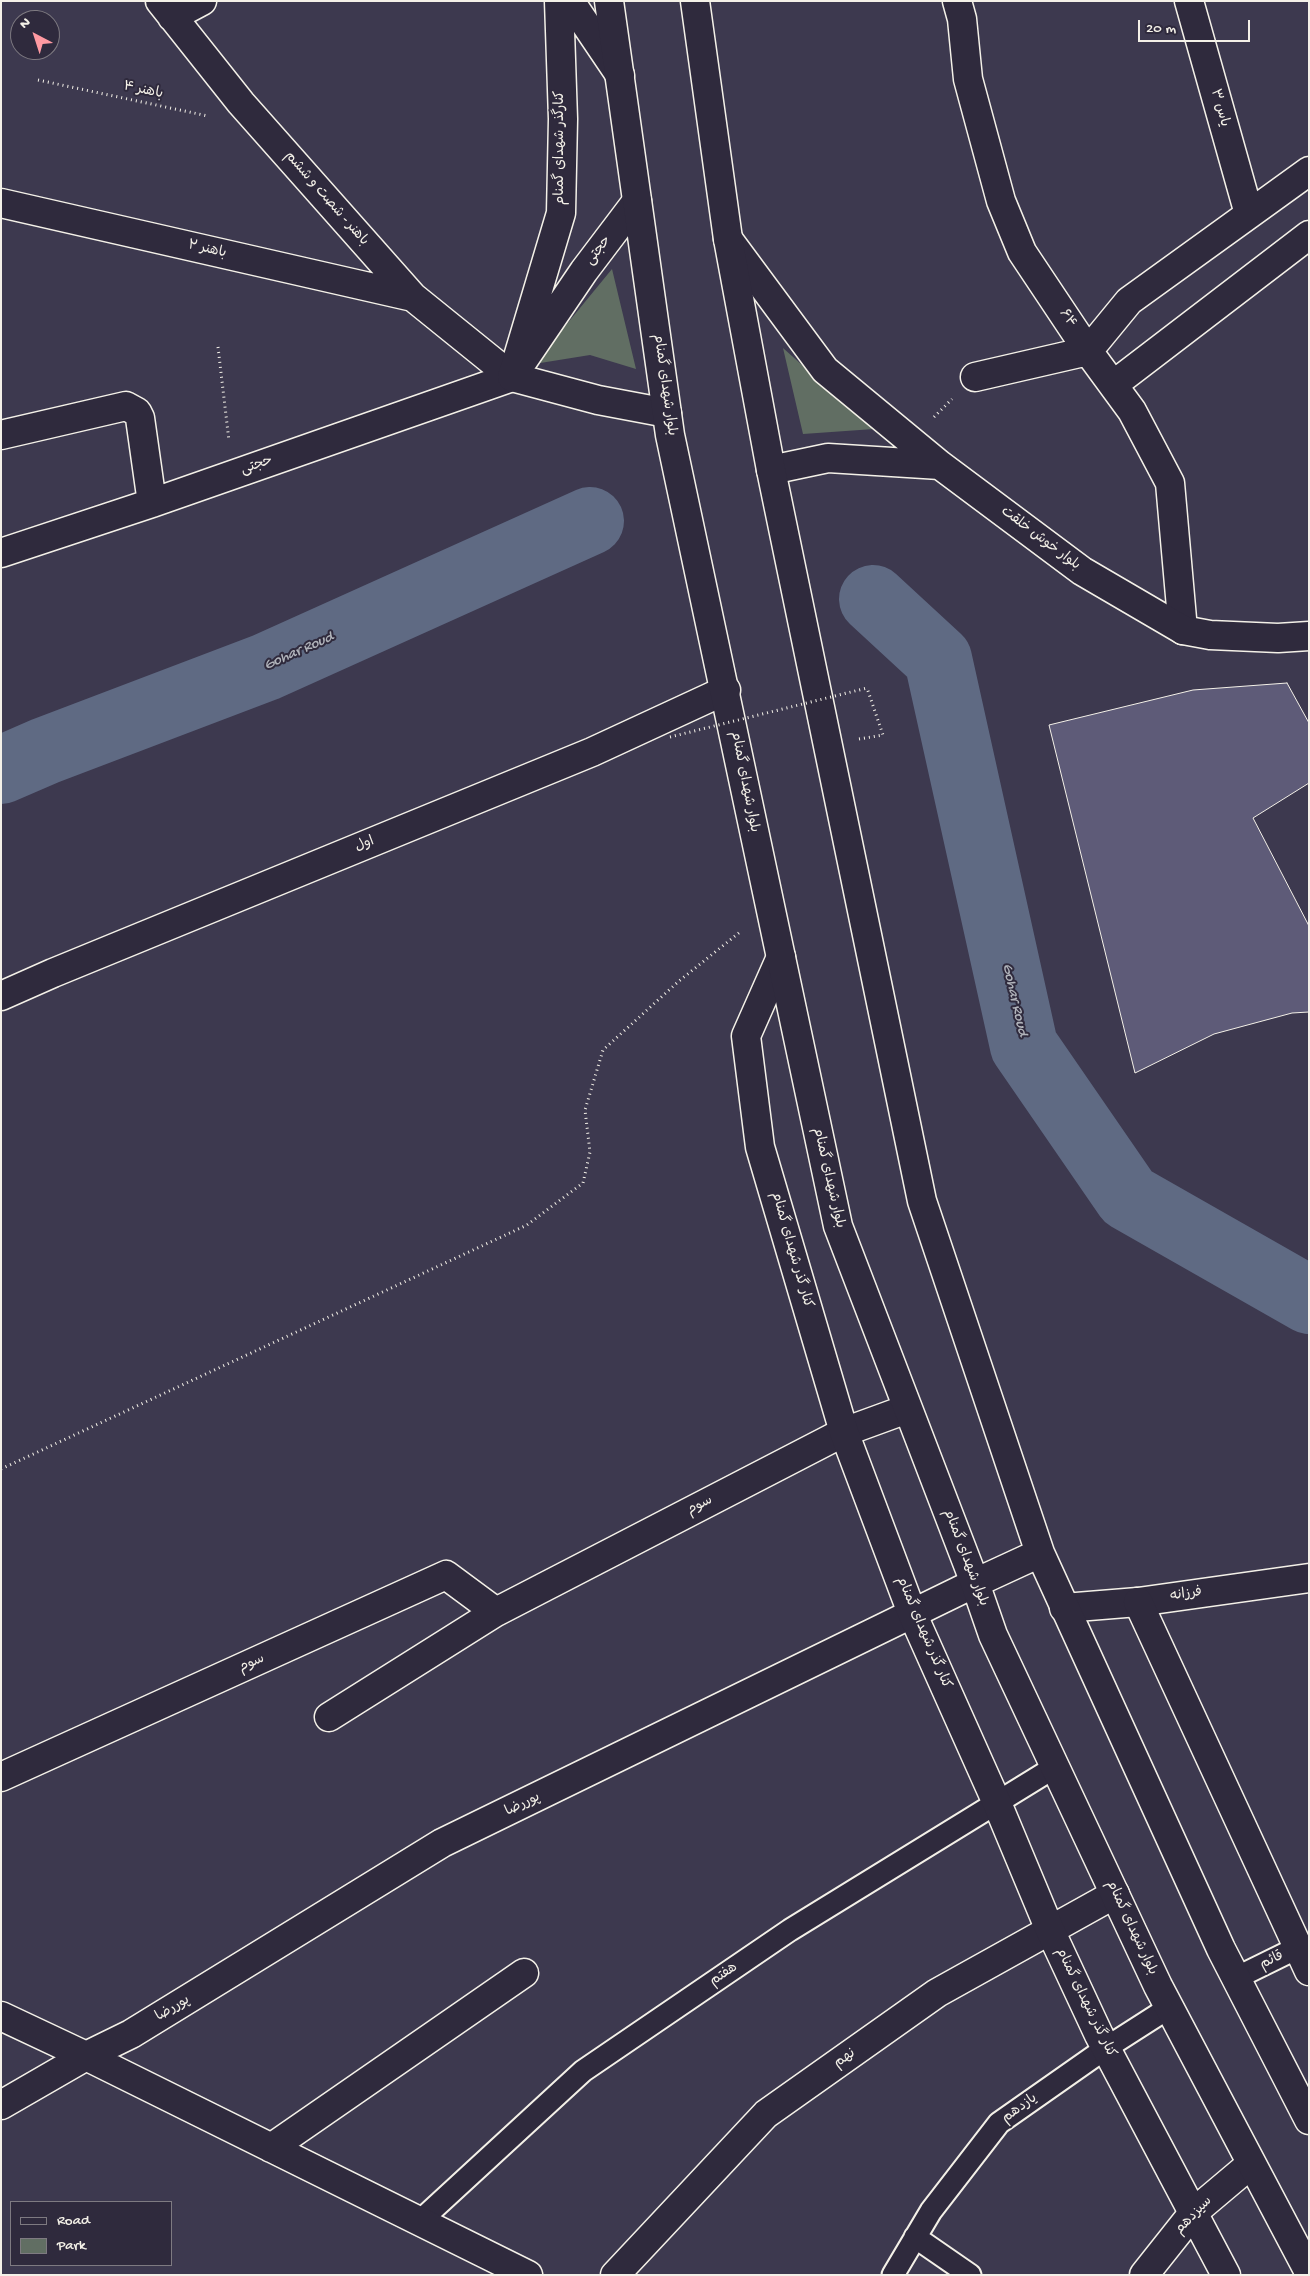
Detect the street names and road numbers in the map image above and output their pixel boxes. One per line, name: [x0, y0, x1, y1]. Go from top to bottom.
street label: باهنر ۴: [122, 79, 164, 103]
street label: یاس ۳: [1206, 87, 1232, 129]
street label: کنارگذر شهدای گمنام: [553, 91, 569, 205]
street label: باهنر - شصت و ششم: [280, 148, 372, 250]
street label: حجتی: [582, 233, 616, 269]
street label: باهنر ۲: [186, 237, 228, 263]
street label: ۶۴: [1055, 306, 1079, 332]
street label: بلوار شهدای گمنام: [649, 333, 679, 437]
street label: حجتی: [239, 453, 275, 479]
street label: بلوار خوش خلقت: [997, 504, 1083, 574]
street label: بلوار شهدای گمنام: [726, 730, 762, 834]
street label: اول: [353, 834, 377, 856]
street label: بلوار شهدای گمنام: [808, 1126, 848, 1230]
street label: کنار گذر شهدای گمنام: [766, 1190, 816, 1310]
street label: سوم: [684, 1492, 716, 1520]
street label: بلوار شهدای گمنام: [939, 1507, 991, 1609]
street label: کنار گذر شهدای گمنام: [892, 1574, 954, 1692]
street label: فرزانه: [1169, 1584, 1203, 1606]
street label: سوم: [236, 1651, 268, 1677]
street label: پوررضا: [503, 1789, 543, 1821]
street label: بلوار شهدای گمنام: [1102, 1878, 1160, 1978]
street label: کنار گذر شهدای گمنام: [1051, 1945, 1119, 2061]
street label: قائم: [1257, 1948, 1287, 1974]
street label: هفتم: [707, 1960, 741, 1990]
street label: پوررضا: [153, 1992, 193, 2026]
street label: نهم: [831, 2046, 859, 2072]
street label: یازدهم: [999, 2091, 1041, 2127]
street label: سیزدهم: [1172, 2193, 1216, 2239]

